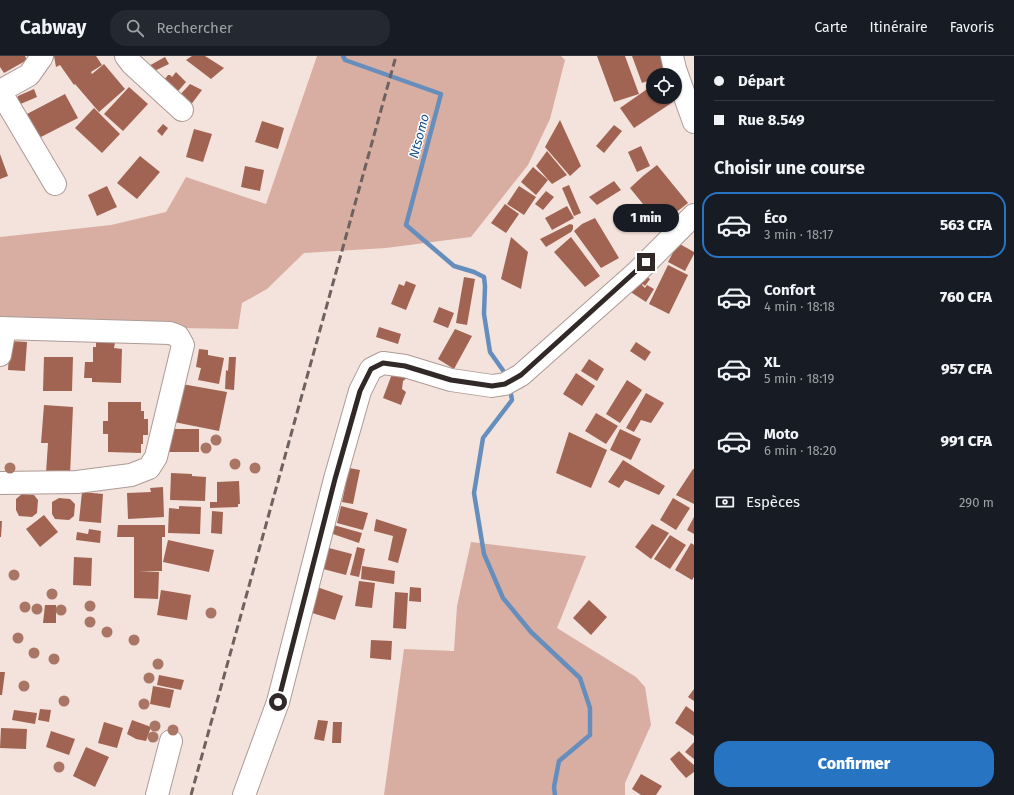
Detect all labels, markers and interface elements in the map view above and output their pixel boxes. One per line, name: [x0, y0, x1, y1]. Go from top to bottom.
search box: [110, 10, 390, 46]
text: Cabway: [20, 16, 86, 39]
icon: search: [124, 17, 146, 39]
text: Rechercher: [156, 19, 233, 37]
text: Carte: [814, 19, 848, 36]
text: Itinéraire: [870, 19, 928, 36]
text: Favoris: [950, 19, 994, 36]
map controls: [646, 68, 682, 104]
button: locate: [646, 68, 682, 104]
text: Départ: [738, 72, 785, 90]
text: Rue 8.549: [738, 111, 805, 129]
water label: Ntsomo: [406, 112, 432, 160]
text: Choisir une course: [714, 157, 865, 179]
callout: 1 min: [613, 204, 679, 232]
icon: car: [716, 207, 752, 243]
text: Éco: [764, 209, 787, 227]
text: 1 min: [630, 210, 662, 225]
text: 563 CFA: [940, 216, 992, 234]
text: 3 min · 18:17: [764, 227, 833, 242]
route end: [637, 253, 655, 271]
icon: car: [716, 279, 752, 315]
text: Confort: [764, 281, 816, 299]
text: 760 CFA: [940, 288, 992, 306]
text: 4 min · 18:18: [764, 299, 835, 314]
icon: car: [716, 351, 752, 387]
text: XL: [764, 353, 780, 371]
text: 957 CFA: [941, 360, 992, 378]
text: 5 min · 18:19: [764, 371, 834, 386]
icon: car: [716, 423, 752, 459]
text: Moto: [764, 425, 799, 443]
text: 991 CFA: [940, 432, 992, 450]
text: 6 min · 18:20: [764, 443, 836, 458]
icon: cash: [714, 491, 736, 513]
text: Espèces: [746, 493, 800, 511]
text: 290 m: [959, 495, 994, 510]
route start: [269, 693, 287, 711]
button: Confirmer: [714, 741, 994, 787]

